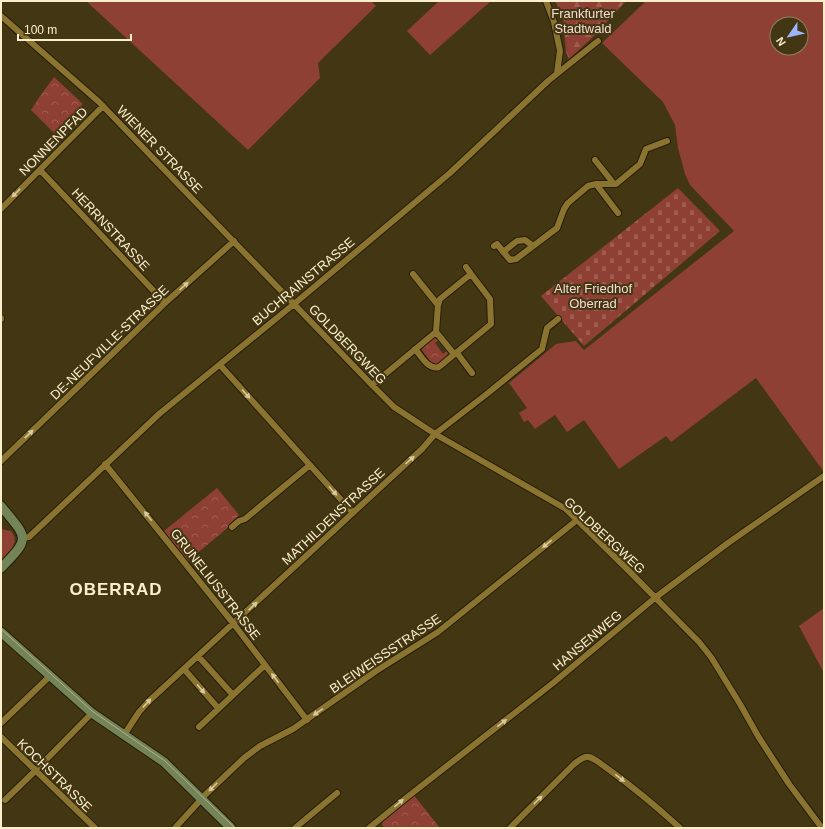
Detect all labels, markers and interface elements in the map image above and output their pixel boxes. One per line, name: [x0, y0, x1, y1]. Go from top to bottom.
park label: Frankfurter Stadtwald: [551, 6, 615, 36]
scale bar: [18, 16, 131, 42]
north arrow: [769, 16, 809, 56]
text: 100 m: [24, 23, 57, 37]
text: N: [773, 35, 788, 48]
street label: WIENER STRASSE: [114, 102, 206, 197]
street label: NONNENPFAD: [16, 104, 91, 179]
street label: HERRNSTRASSE: [69, 185, 153, 274]
one-way arrow: [11, 188, 21, 198]
street label: BUCHRAINSTRASSE: [249, 234, 358, 328]
park label: Alter Friedhof Oberrad: [554, 281, 632, 311]
street label: DE-NEUFVILLE-STRASSE: [47, 282, 172, 403]
one-way arrow: [179, 282, 189, 291]
street label: GOLDBERGWEG: [306, 301, 389, 387]
one-way arrow: [242, 388, 251, 399]
one-way arrow: [24, 429, 34, 439]
one-way arrow: [405, 456, 415, 465]
street label: MATHILDENSTRASSE: [279, 465, 388, 568]
one-way arrow: [328, 486, 337, 495]
street label: GOLDBERGWEG: [561, 494, 648, 577]
one-way arrow: [144, 511, 152, 522]
street label: GRUNELIUSSTRASSE: [168, 526, 264, 643]
one-way arrow: [541, 540, 552, 549]
district label: OBERRAD: [70, 580, 162, 599]
one-way arrow: [248, 601, 258, 610]
street label: HANSENWEG: [550, 607, 625, 674]
street label: BLEIWEISSSTRASSE: [327, 610, 444, 696]
one-way arrow: [270, 672, 279, 683]
one-way arrow: [197, 683, 206, 694]
one-way arrow: [142, 698, 152, 708]
one-way arrow: [313, 708, 323, 716]
one-way arrow: [496, 719, 507, 727]
street label: KOCHSTRASSE: [14, 736, 95, 815]
one-way arrow: [615, 774, 626, 782]
one-way arrow: [208, 782, 218, 792]
one-way arrow: [533, 795, 543, 805]
one-way arrow: [394, 798, 405, 807]

